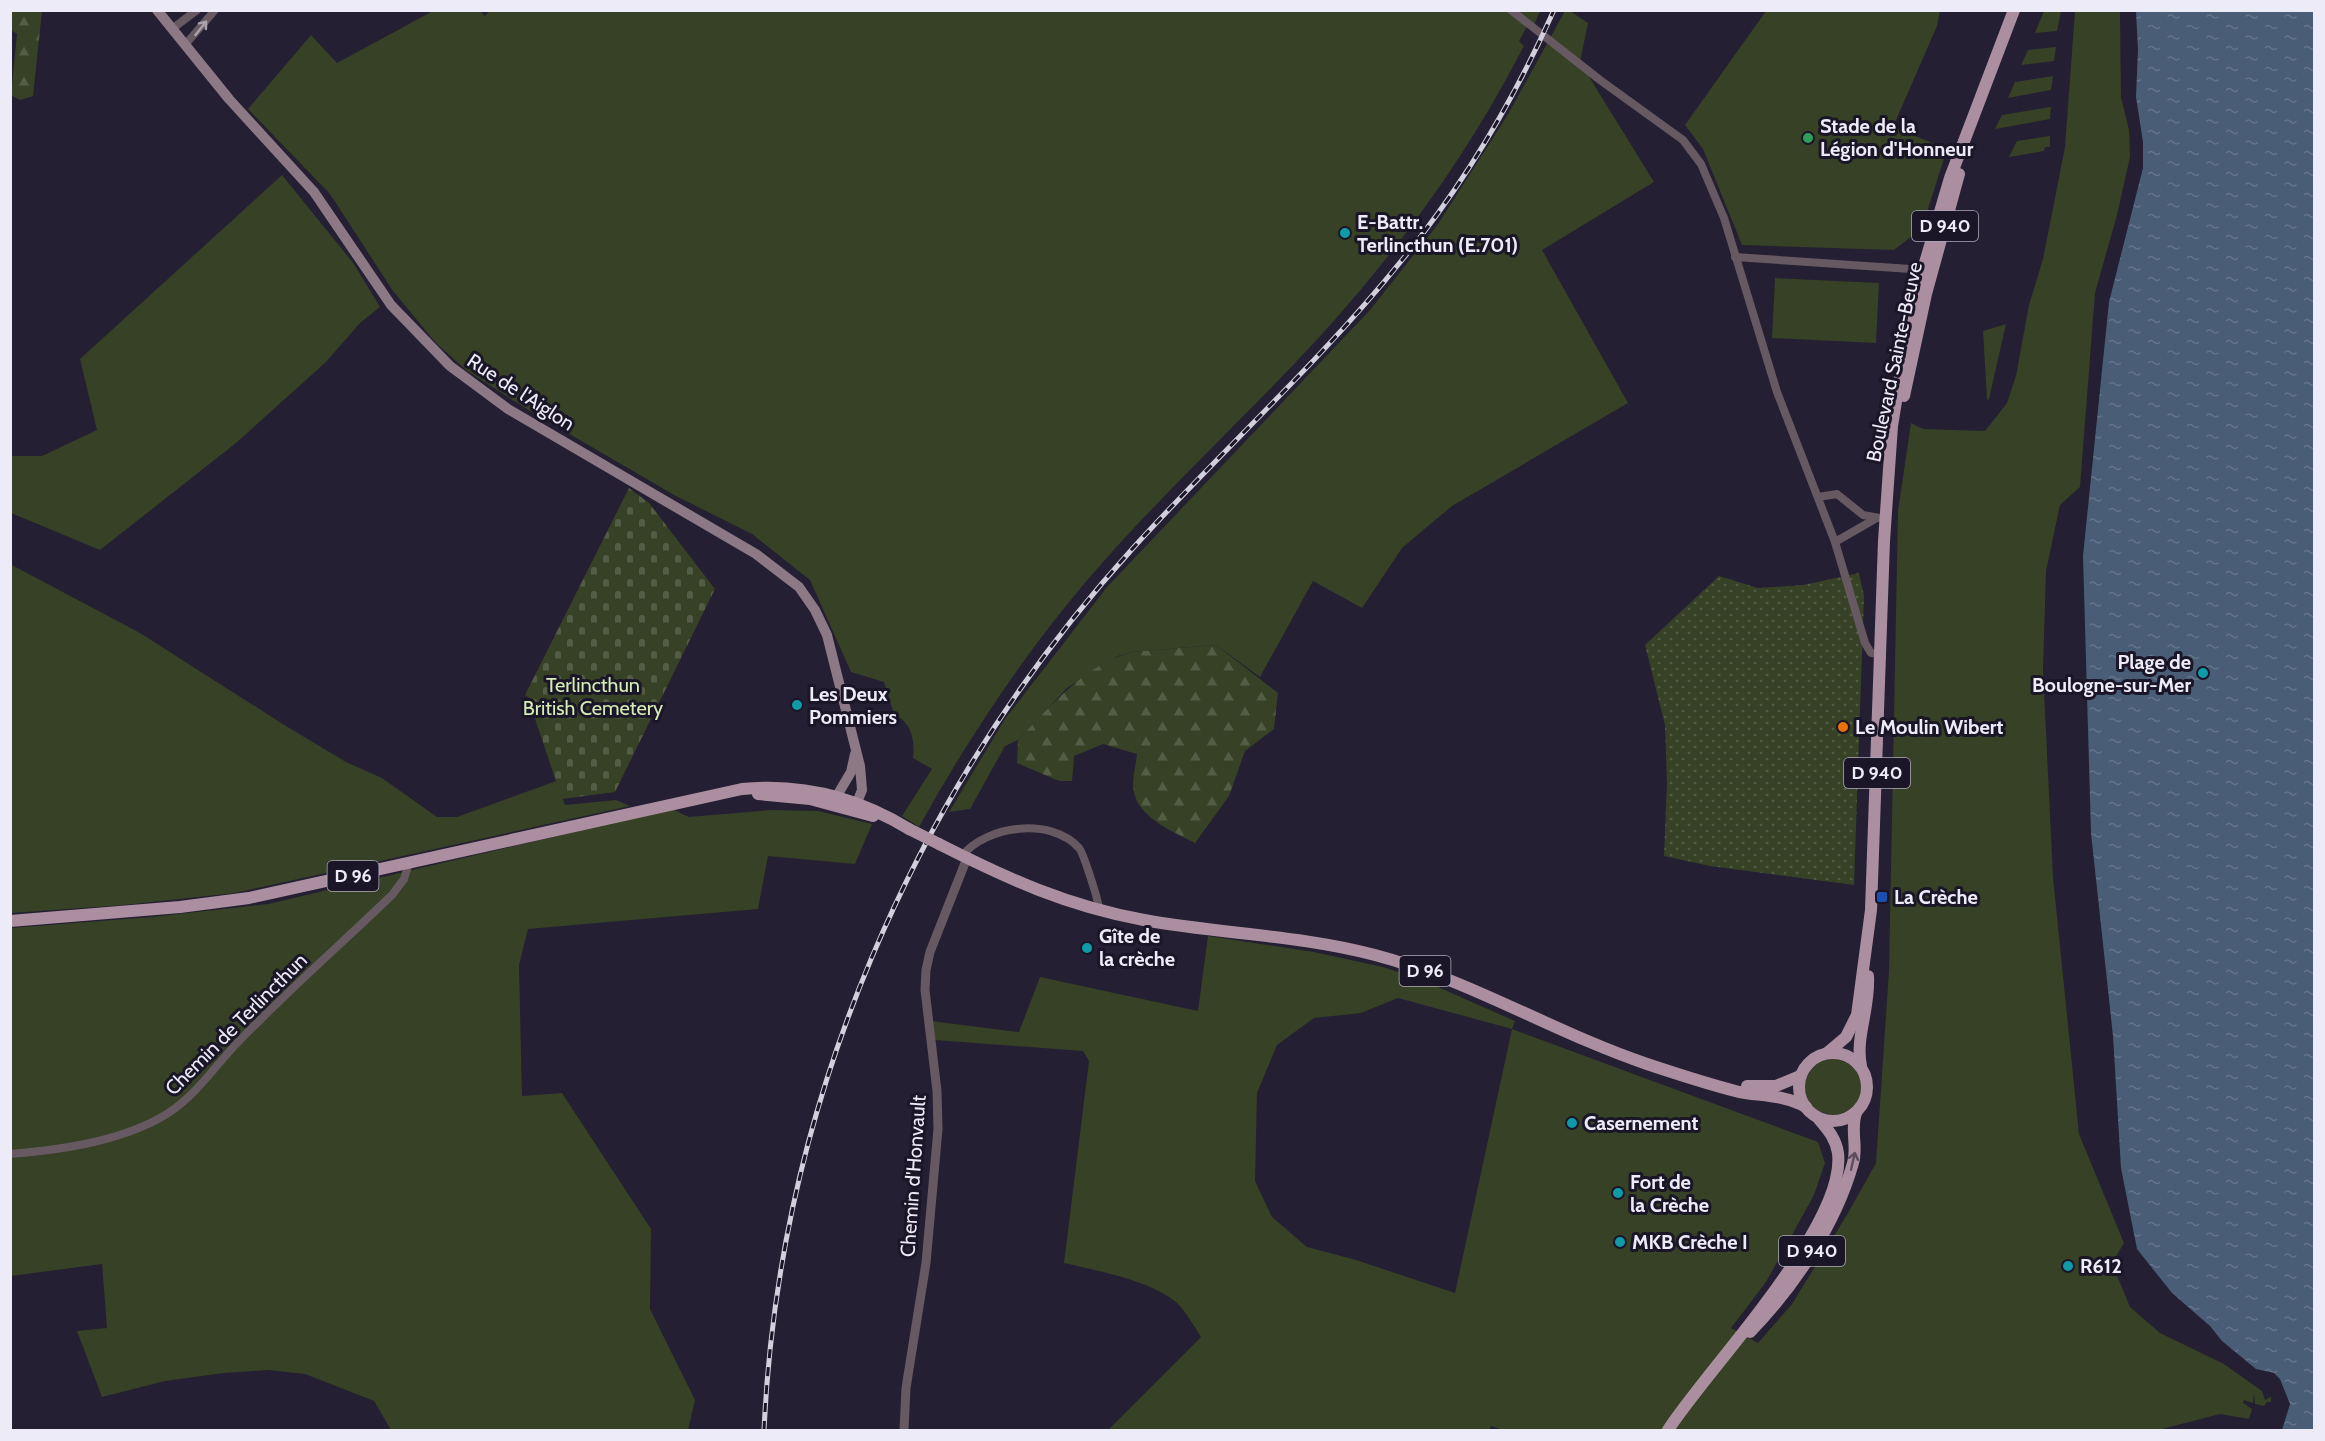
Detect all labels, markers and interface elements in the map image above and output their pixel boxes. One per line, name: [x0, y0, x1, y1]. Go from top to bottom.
one-way arrow: [194, 20, 207, 36]
place label: Stade de la Légion d'Honneur: [1820, 114, 1974, 161]
marker: Stade de la Légion d'Honneur: [1801, 131, 1815, 145]
place label: E-Battr. Terlincthun (E.701): [1357, 210, 1518, 257]
road number: D 940: [1912, 211, 1978, 241]
marker: E-Battr. Terlincthun (E.701): [1338, 226, 1352, 240]
street label: Boulevard Sainte-Beuve: [1861, 260, 1927, 464]
street label: Rue de l'Aiglon: [463, 348, 579, 436]
place label: Plage de Boulogne-sur-Mer: [2032, 650, 2191, 697]
marker: Plage de Boulogne-sur-Mer: [2196, 666, 2210, 680]
park label: Terlincthun British Cemetery: [523, 673, 663, 720]
place label: Les Deux Pommiers: [809, 682, 897, 729]
marker: Les Deux Pommiers: [790, 698, 804, 712]
place label: Le Moulin Wibert: [1855, 715, 2003, 739]
marker: Le Moulin Wibert: [1836, 720, 1850, 734]
road number: D 940: [1844, 758, 1910, 788]
road number: D 96: [328, 861, 378, 891]
place label: La Crèche: [1894, 885, 1978, 909]
marker: La Crèche: [1875, 890, 1889, 904]
place label: Gîte de la crèche: [1099, 924, 1175, 971]
marker: Gîte de la crèche: [1080, 941, 1094, 955]
street label: Chemin de Terlincthun: [160, 948, 312, 1100]
road number: D 96: [1400, 956, 1450, 986]
street label: Chemin d'Honvault: [895, 1094, 931, 1258]
place label: Casernement: [1584, 1111, 1698, 1135]
marker: Casernement: [1565, 1116, 1579, 1130]
one-way arrow: [1847, 1152, 1859, 1171]
place label: Fort de la Crèche: [1630, 1170, 1709, 1217]
marker: Fort de la Crèche: [1611, 1186, 1625, 1200]
place label: MKB Crèche I: [1632, 1230, 1748, 1254]
marker: MKB Crèche I: [1613, 1235, 1627, 1249]
road number: D 940: [1779, 1236, 1845, 1266]
place label: R612: [2080, 1254, 2122, 1278]
marker: R612: [2061, 1259, 2075, 1273]

